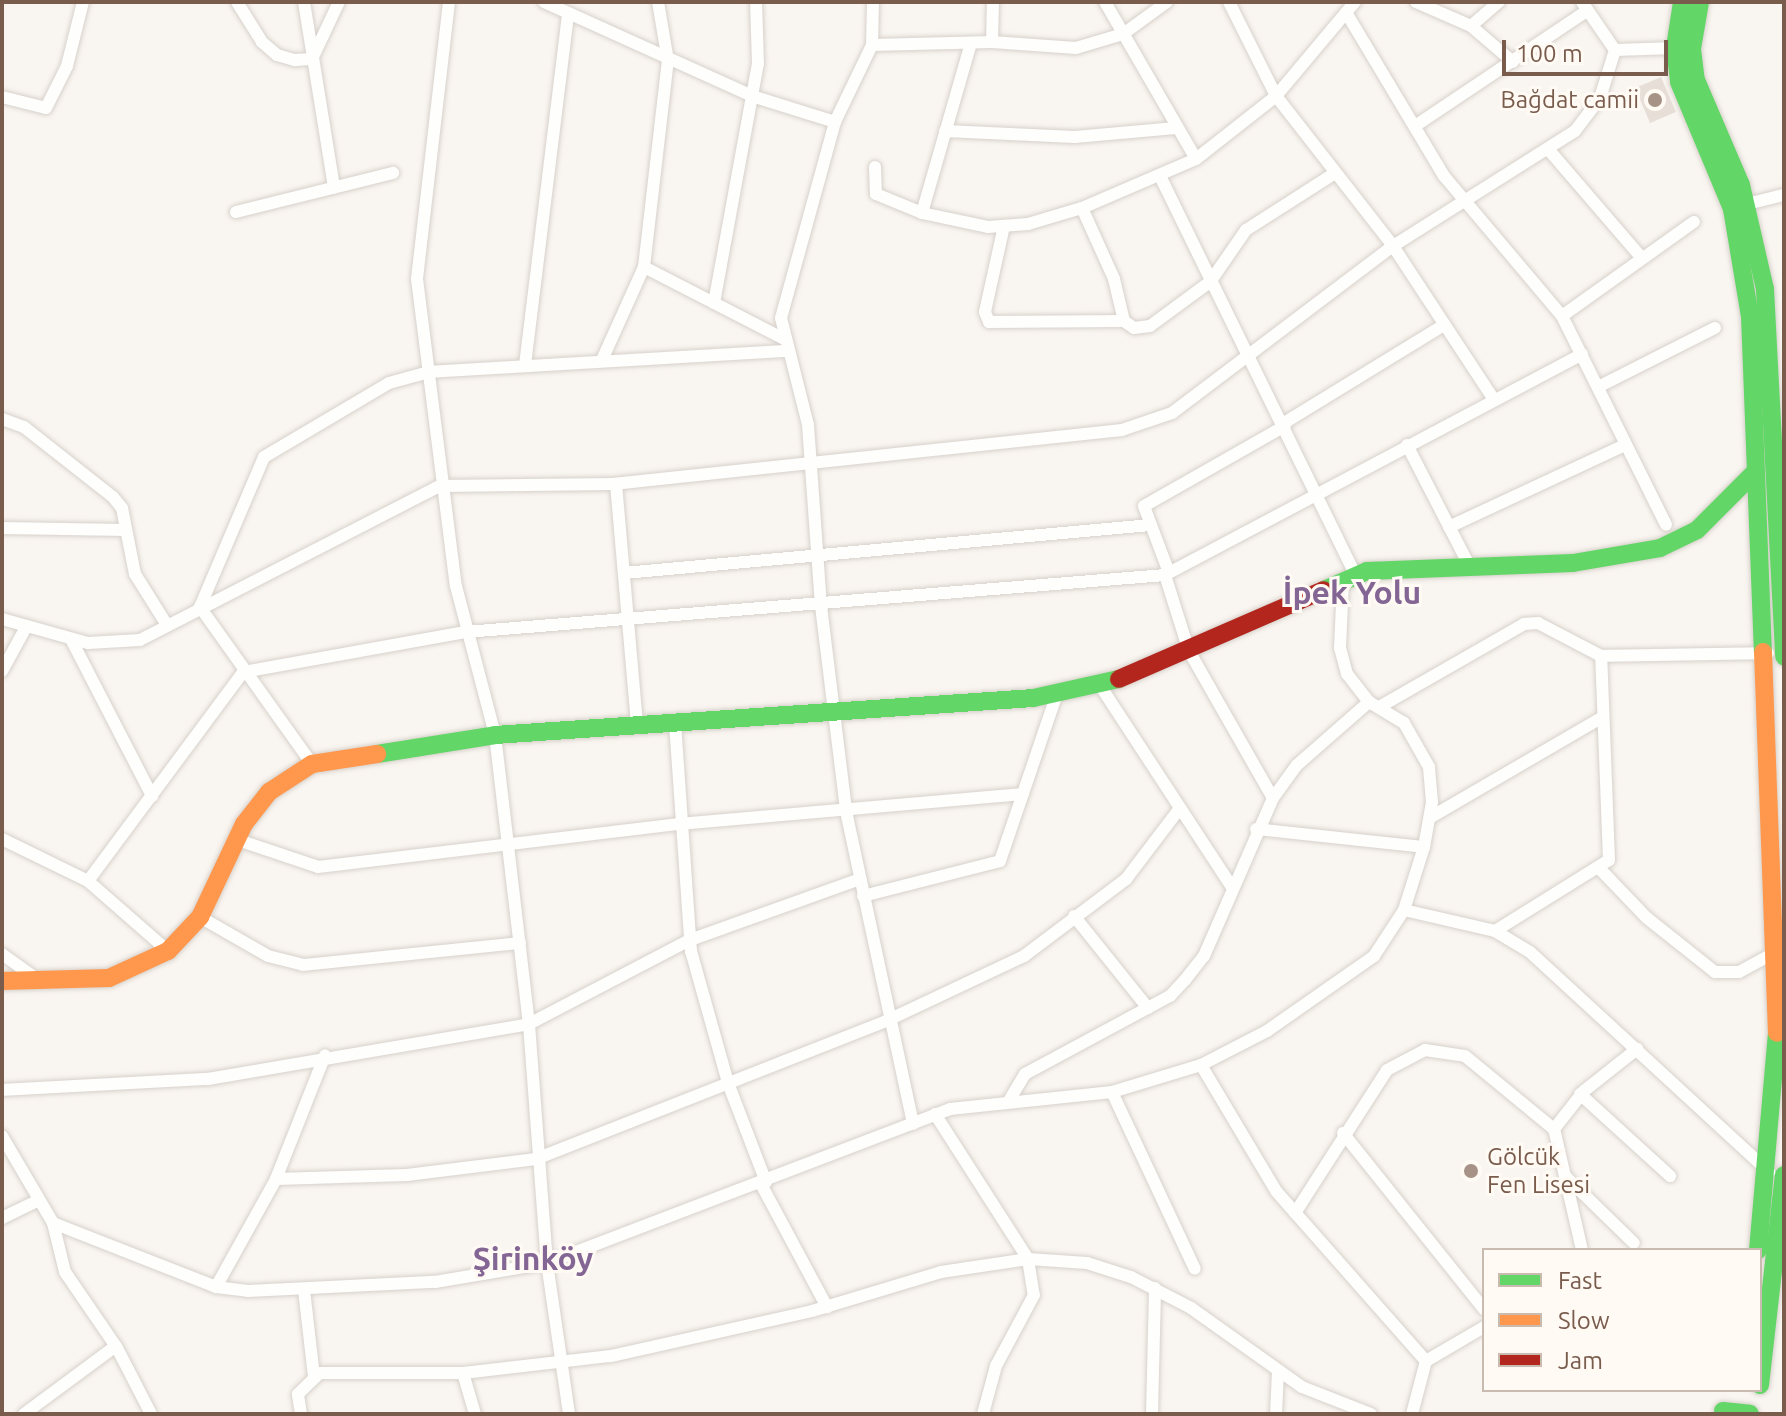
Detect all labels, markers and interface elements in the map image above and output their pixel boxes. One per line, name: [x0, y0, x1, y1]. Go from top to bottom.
scale bar: [1506, 24, 1672, 74]
text: 100 m: [1516, 40, 1583, 67]
place label: Bağdat camii: [1501, 86, 1639, 114]
marker: Bağdat camii: [1646, 91, 1664, 109]
district label: İpek Yolu: [1283, 573, 1421, 611]
place label: Gölcük Fen Lisesi: [1487, 1143, 1590, 1199]
marker: Gölcük Fen Lisesi: [1462, 1162, 1480, 1180]
district label: Şirinköy: [473, 1239, 593, 1277]
legend: [1482, 1248, 1762, 1392]
text: Fast: [1558, 1267, 1602, 1294]
text: Slow: [1558, 1307, 1610, 1334]
text: Jam: [1558, 1347, 1603, 1374]

